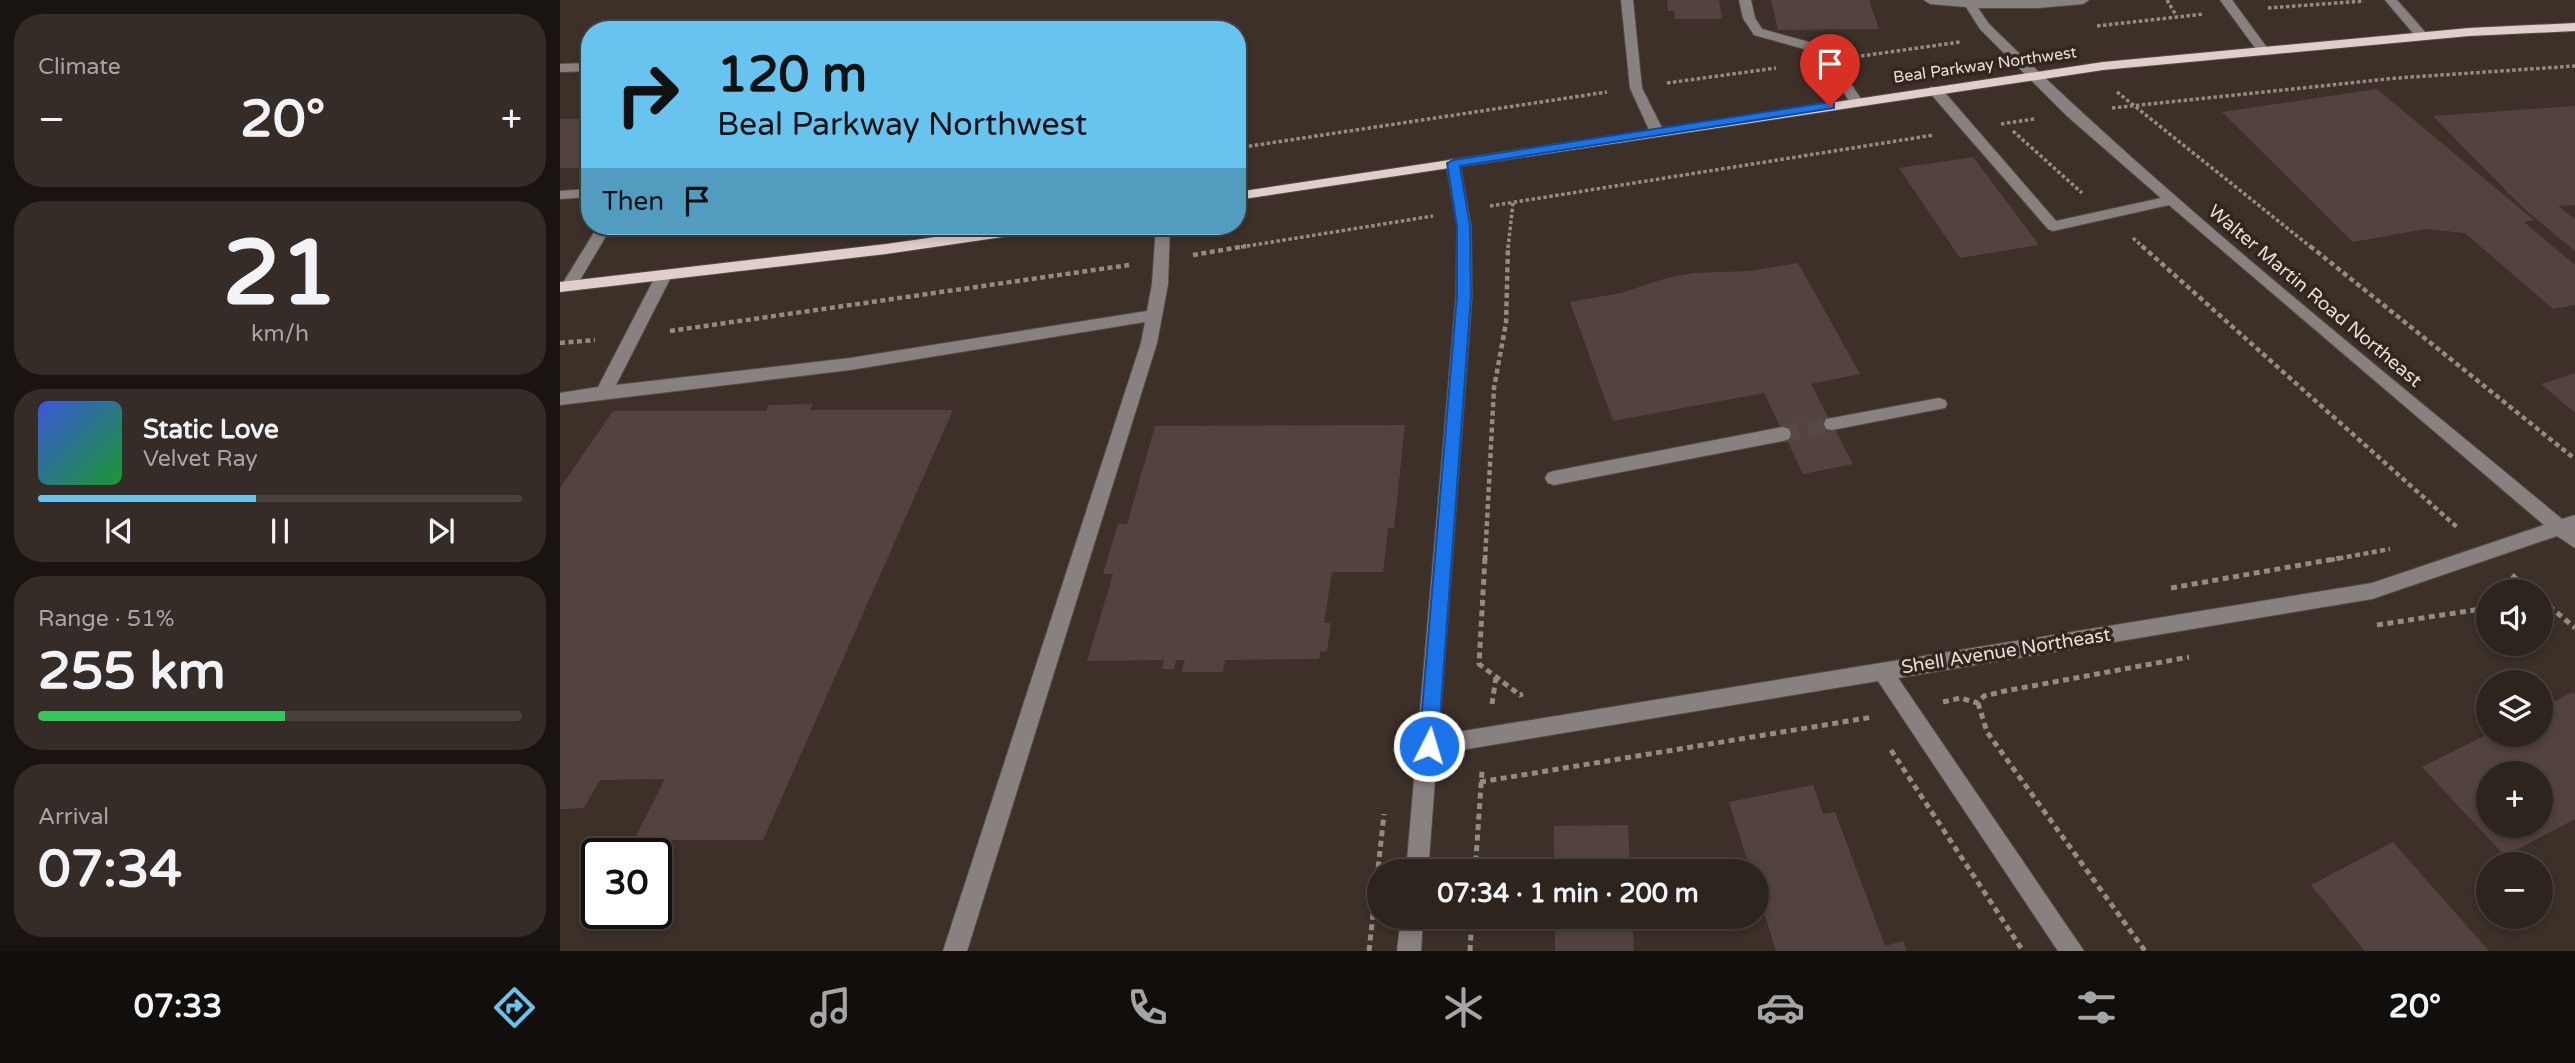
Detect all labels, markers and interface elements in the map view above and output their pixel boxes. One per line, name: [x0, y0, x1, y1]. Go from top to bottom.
pin: [1800, 34, 1860, 106]
street label: Beal Parkway Northwest: [1892, 42, 2078, 88]
icon: arrive: [1811, 45, 1849, 83]
text: 120 m: [717, 46, 867, 105]
icon: right: [602, 49, 693, 140]
text: Climate: [38, 53, 121, 81]
text: 20°: [240, 88, 325, 151]
text: −: [38, 97, 65, 143]
text: +: [501, 97, 522, 143]
text: Beal Parkway Northwest: [717, 106, 1087, 144]
icon: arrive: [678, 182, 716, 220]
text: Then: [602, 186, 664, 217]
street label: Walter Martin Road Northeast: [2204, 200, 2426, 392]
text: 21: [223, 219, 337, 329]
text: km/h: [251, 320, 309, 348]
text: Static Love: [143, 414, 279, 445]
text: Velvet Ray: [143, 445, 258, 473]
icon: previous: [100, 512, 138, 550]
icon: pause: [261, 512, 299, 550]
icon: next: [422, 512, 460, 550]
map controls: [2476, 579, 2553, 929]
button: sound: [2476, 579, 2553, 656]
text: Range · 51%: [38, 605, 174, 633]
street label: Shell Avenue Northeast: [1900, 624, 2112, 678]
text: 255 km: [38, 640, 226, 703]
button: layers: [2476, 670, 2553, 747]
position arrow: [1392, 709, 1466, 783]
button: +: [2476, 761, 2553, 838]
text: Arrival: [38, 803, 109, 831]
text: 07:34: [38, 838, 182, 901]
speed limit sign: 30: [581, 838, 672, 929]
button: −: [2476, 852, 2553, 929]
text: 07:34 · 1 min · 200 m: [1437, 878, 1699, 909]
icon: directions: [490, 983, 539, 1032]
icon: music: [806, 983, 855, 1032]
icon: phone: [1123, 983, 1172, 1032]
icon: climate: [1439, 983, 1488, 1032]
icon: car: [1756, 983, 1805, 1032]
icon: filters: [2072, 983, 2121, 1032]
text: 07:33: [134, 988, 222, 1026]
text: 20°: [2389, 988, 2441, 1026]

